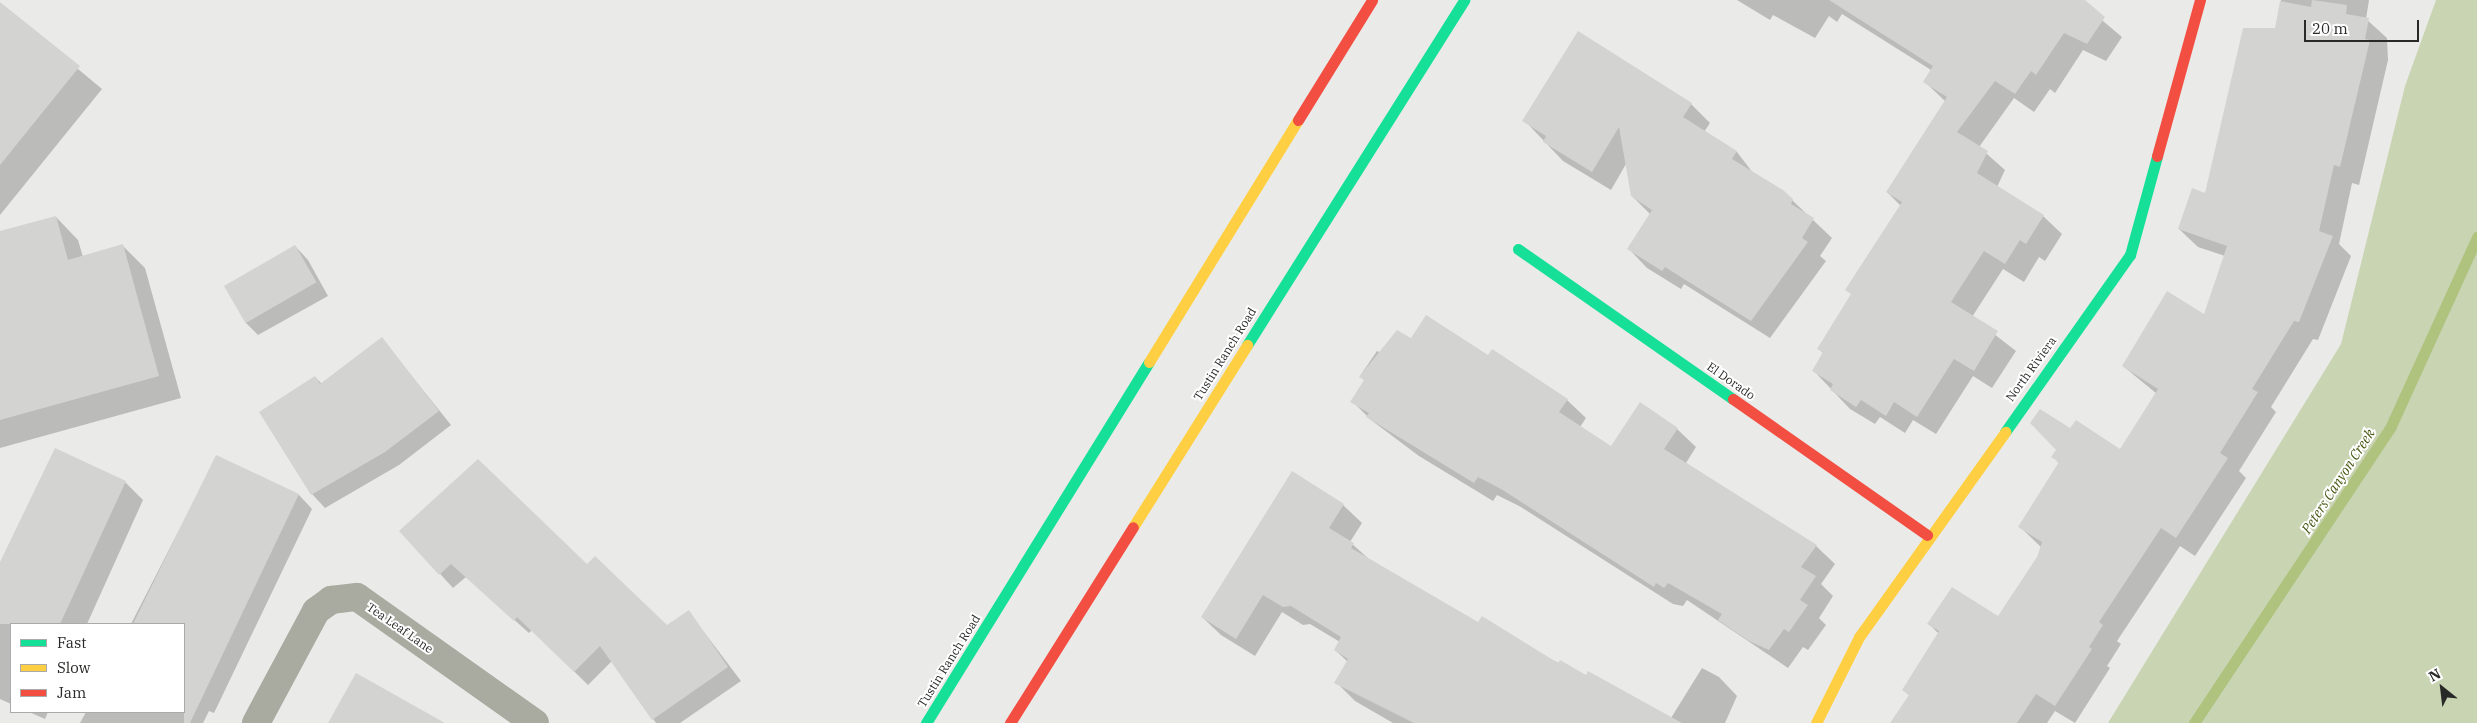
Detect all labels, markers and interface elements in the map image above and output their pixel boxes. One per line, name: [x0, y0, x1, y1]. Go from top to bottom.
scale bar: [2307, 10, 2422, 42]
text: 20 m: [2312, 19, 2348, 38]
street label: Tustin Ranch Road: [1191, 305, 1259, 403]
street label: North Riviera: [2003, 334, 2059, 404]
street label: El Dorado: [1704, 359, 1758, 403]
water label: Peters Canyon Creek: [2298, 425, 2378, 537]
street label: Tea Leaf Lane: [364, 600, 436, 656]
street label: Tustin Ranch Road: [915, 612, 983, 710]
legend: [10, 623, 185, 713]
text: Fast: [57, 633, 87, 652]
text: Slow: [57, 658, 90, 677]
north arrow: [2417, 663, 2467, 713]
text: N: [2426, 664, 2444, 685]
text: Jam: [57, 683, 86, 702]

